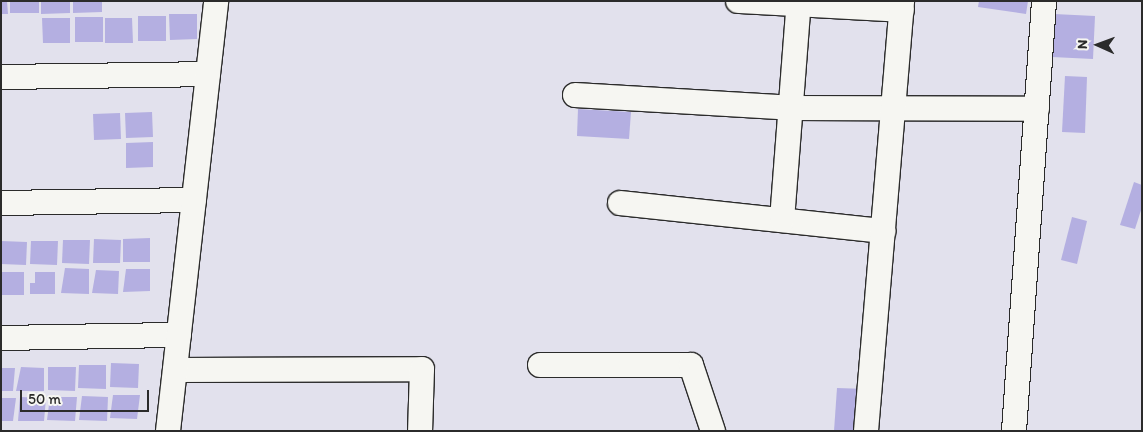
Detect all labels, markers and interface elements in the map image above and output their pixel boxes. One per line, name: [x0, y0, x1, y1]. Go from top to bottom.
north arrow: [1073, 20, 1123, 70]
text: N: [1074, 39, 1091, 49]
scale bar: [22, 380, 151, 412]
text: 50 m: [28, 390, 61, 408]

